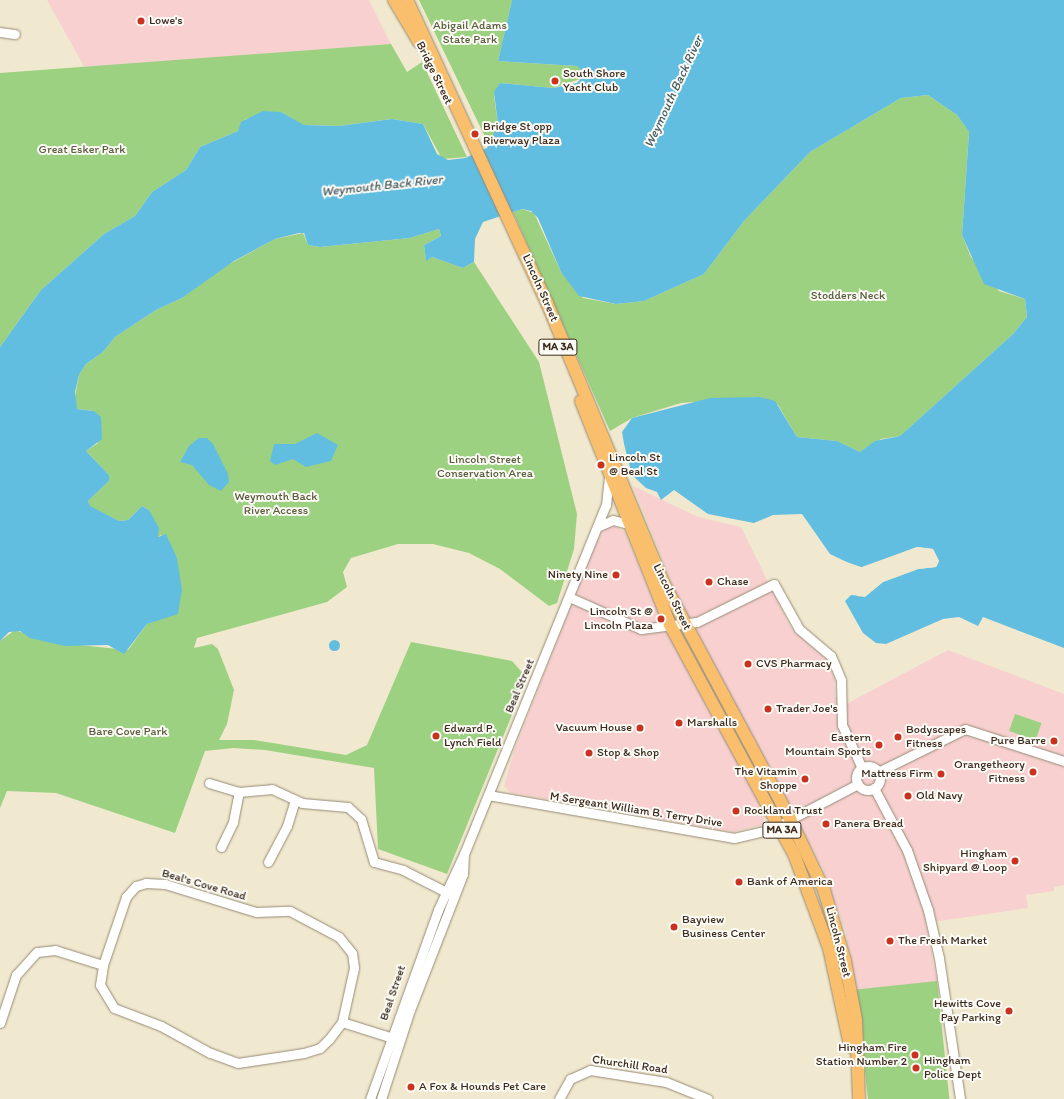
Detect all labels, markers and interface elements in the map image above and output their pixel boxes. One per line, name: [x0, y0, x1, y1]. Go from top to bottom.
place label: Lowe's: [149, 14, 183, 28]
marker: Lowe's: [136, 16, 146, 26]
park label: Abigail Adams State Park: [433, 19, 507, 47]
water label: Weymouth Back River: [641, 34, 707, 150]
street label: Bridge Street: [413, 39, 455, 107]
place label: South Shore Yacht Club: [563, 67, 625, 95]
marker: South Shore Yacht Club: [550, 76, 560, 86]
place label: Bridge St opp Riverway Plaza: [483, 120, 560, 148]
marker: Bridge St opp Riverway Plaza: [470, 129, 480, 139]
park label: Great Esker Park: [39, 143, 125, 157]
water label: Weymouth Back River: [321, 172, 443, 200]
street label: Lincoln Street: [519, 252, 561, 324]
park label: Stodders Neck: [811, 289, 885, 303]
road number: MA 3A: [538, 338, 578, 356]
place label: Lincoln St @ Beal St: [609, 451, 661, 479]
park label: Lincoln Street Conservation Area: [437, 453, 533, 481]
marker: Lincoln St @ Beal St: [596, 460, 606, 470]
park label: Weymouth Back River Access: [234, 490, 318, 518]
street label: Lincoln Street: [650, 561, 694, 633]
place label: Ninety Nine: [548, 568, 608, 582]
marker: Ninety Nine: [611, 570, 621, 580]
place label: Chase: [717, 575, 748, 589]
marker: Chase: [704, 577, 714, 587]
place label: Lincoln St @ Lincoln Plaza: [585, 605, 653, 633]
marker: Lincoln St @ Lincoln Plaza: [656, 614, 666, 624]
street label: Beal Street: [502, 657, 538, 715]
place label: CVS Pharmacy: [756, 657, 832, 671]
marker: CVS Pharmacy: [743, 659, 753, 669]
place label: Trader Joe's: [776, 702, 838, 716]
marker: Trader Joe's: [763, 704, 773, 714]
place label: Marshalls: [687, 716, 737, 730]
marker: Marshalls: [674, 718, 684, 728]
place label: Vacuum House: [556, 721, 632, 735]
place label: Edward P. Lynch Field: [444, 722, 501, 750]
marker: Vacuum House: [635, 723, 645, 733]
place label: Bodyscapes Fitness: [906, 723, 966, 751]
park label: Bare Cove Park: [89, 725, 167, 739]
marker: Edward P. Lynch Field: [431, 731, 441, 741]
place label: Eastern Mountain Sports: [785, 731, 871, 759]
marker: Bodyscapes Fitness: [893, 732, 903, 742]
place label: Pure Barre: [990, 734, 1046, 748]
marker: Pure Barre: [1049, 736, 1059, 746]
marker: Eastern Mountain Sports: [874, 740, 884, 750]
place label: Stop & Shop: [597, 746, 659, 760]
marker: Stop & Shop: [584, 748, 594, 758]
place label: Orangetheory Fitness: [954, 758, 1025, 786]
place label: The Vitamin Shoppe: [735, 765, 797, 793]
place label: Mattress Firm: [861, 767, 933, 781]
marker: Orangetheory Fitness: [1028, 767, 1038, 777]
marker: Mattress Firm: [936, 769, 946, 779]
marker: The Vitamin Shoppe: [800, 774, 810, 784]
street label: M Sergeant William B. Terry Drive: [549, 789, 723, 831]
place label: Old Navy: [916, 789, 963, 803]
marker: Old Navy: [903, 791, 913, 801]
place label: Rockland Trust: [744, 804, 821, 818]
marker: Rockland Trust: [731, 806, 741, 816]
place label: Panera Bread: [834, 817, 903, 831]
marker: Panera Bread: [821, 819, 831, 829]
road number: MA 3A: [762, 821, 802, 839]
place label: Hingham Shipyard @ Loop: [923, 847, 1007, 875]
marker: Hingham Shipyard @ Loop: [1010, 856, 1020, 866]
street label: Beal's Cove Road: [160, 866, 248, 904]
place label: Bank of America: [747, 875, 833, 889]
marker: Bank of America: [734, 877, 744, 887]
street label: Lincoln Street: [822, 905, 854, 979]
place label: Bayview Business Center: [682, 913, 766, 941]
marker: Bayview Business Center: [669, 922, 679, 932]
place label: The Fresh Market: [898, 934, 987, 948]
marker: The Fresh Market: [885, 936, 895, 946]
street label: Beal Street: [377, 964, 409, 1022]
place label: Hewitts Cove Pay Parking: [934, 997, 1001, 1025]
marker: Hewitts Cove Pay Parking: [1004, 1006, 1014, 1016]
place label: Hingham Fire Station Number 2: [816, 1041, 907, 1069]
marker: Hingham Fire Station Number 2: [910, 1050, 920, 1060]
street label: Churchill Road: [591, 1053, 669, 1077]
place label: Hingham Police Dept: [924, 1054, 982, 1082]
marker: Hingham Police Dept: [911, 1063, 921, 1073]
place label: A Fox & Hounds Pet Care: [419, 1080, 547, 1094]
marker: A Fox & Hounds Pet Care: [406, 1082, 416, 1092]

